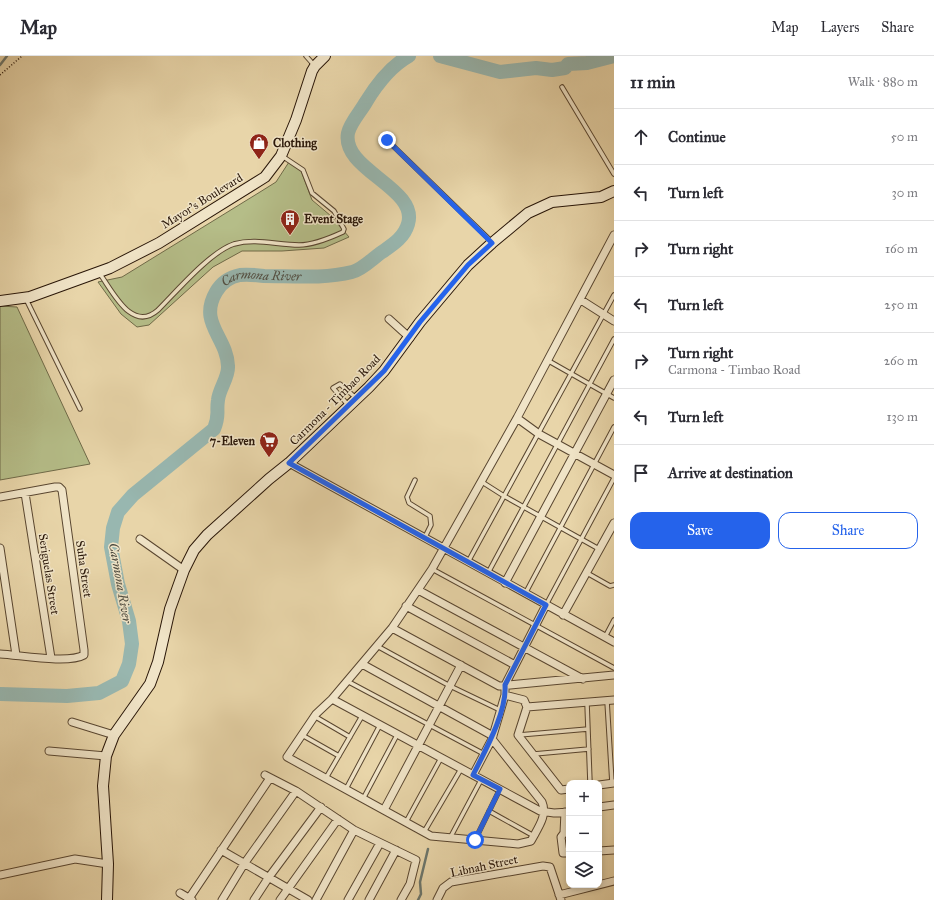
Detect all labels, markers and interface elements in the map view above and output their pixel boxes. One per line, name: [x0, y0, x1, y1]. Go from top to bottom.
text: Map: [20, 16, 57, 39]
text: Map: [771, 19, 799, 36]
text: Layers: [821, 19, 859, 36]
text: Share: [881, 19, 914, 36]
text: 11 min: [630, 72, 675, 93]
text: Walk · 880 m: [848, 74, 918, 90]
icon: ahead: [630, 126, 652, 148]
text: Continue: [668, 128, 726, 146]
text: 50 m: [891, 129, 918, 145]
route end: [378, 131, 396, 149]
shop icon: Clothing: [248, 132, 270, 160]
place label: Clothing: [273, 136, 317, 151]
street label: Mayor's Boulevard: [159, 170, 245, 232]
icon: left: [630, 182, 652, 204]
text: Turn left: [668, 184, 724, 202]
text: 30 m: [892, 185, 918, 201]
building icon: Event Stage: [279, 208, 301, 236]
place label: Event Stage: [304, 212, 363, 227]
icon: right: [630, 238, 652, 260]
text: Turn right: [668, 240, 733, 258]
text: 160 m: [885, 241, 918, 257]
water label: Carmona River: [218, 266, 302, 290]
icon: left: [630, 294, 652, 316]
text: Turn left: [668, 296, 724, 314]
text: 250 m: [884, 297, 918, 313]
text: Turn right: [668, 344, 733, 362]
icon: right: [630, 350, 652, 372]
street label: Carmona - Timbao Road: [287, 352, 383, 448]
text: 260 m: [884, 353, 918, 369]
text: Carmona - Timbao Road: [668, 362, 801, 378]
icon: left: [630, 406, 652, 428]
text: Turn left: [668, 408, 724, 426]
text: 130 m: [886, 409, 918, 425]
supermarket icon: 7-Eleven: [258, 430, 280, 458]
place label: 7-Eleven: [210, 434, 256, 448]
icon: arrive: [630, 462, 652, 484]
text: Arrive at destination: [668, 464, 793, 482]
button: Save: [630, 512, 770, 549]
button: Share: [778, 512, 918, 549]
street label: Seriguelas Street: [35, 532, 62, 616]
street label: Suha Street: [73, 540, 95, 599]
water label: Carmona River: [105, 542, 135, 625]
map controls: [566, 780, 602, 888]
button: +: [566, 780, 602, 816]
button: −: [566, 816, 602, 852]
route start: [466, 831, 484, 849]
street label: Libnah Street: [449, 852, 520, 880]
button: layers: [566, 852, 602, 888]

